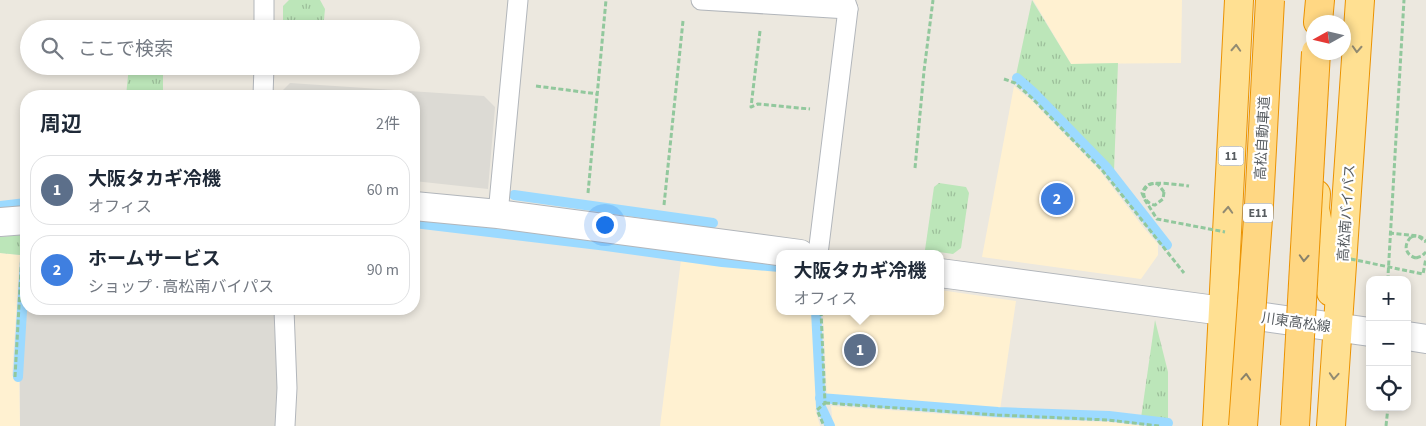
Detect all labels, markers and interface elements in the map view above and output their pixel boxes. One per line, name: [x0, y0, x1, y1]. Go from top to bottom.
north arrow: [1306, 15, 1351, 60]
search box: [20, 20, 420, 75]
icon: search: [38, 34, 66, 62]
text: ここで検索: [78, 36, 173, 63]
one-way arrow: [1231, 44, 1242, 52]
one-way arrow: [1351, 45, 1362, 53]
street label: 高松自動車道: [1251, 96, 1275, 181]
text: 周辺: [40, 109, 82, 139]
text: 2件: [376, 113, 400, 135]
road number: 11: [1218, 146, 1244, 166]
street label: 高松南バイパス: [1334, 164, 1360, 263]
text: 大阪タカギ冷機: [88, 166, 221, 193]
text: 1: [53, 179, 61, 201]
text: 60 m: [367, 179, 399, 201]
pin: 2: [1041, 180, 1073, 218]
text: オフィス: [88, 196, 152, 218]
road number: E11: [1243, 204, 1273, 222]
one-way arrow: [1222, 206, 1233, 214]
your location: [592, 212, 618, 238]
text: ホームサービス: [88, 246, 220, 273]
popup: [776, 250, 944, 315]
one-way arrow: [1299, 255, 1310, 263]
text: 大阪タカギ冷機: [793, 258, 927, 285]
text: 2: [53, 259, 61, 281]
text: 90 m: [367, 259, 399, 281]
text: ショップ · 高松南バイパス: [88, 276, 274, 298]
map controls: [1366, 276, 1411, 411]
button: +: [1366, 276, 1411, 321]
text: オフィス: [793, 288, 857, 310]
street label: 川東高松線: [1260, 308, 1332, 338]
button: −: [1366, 321, 1411, 366]
pin: 1: [844, 331, 876, 369]
button: locate: [1366, 366, 1411, 411]
one-way arrow: [1240, 373, 1251, 381]
one-way arrow: [1329, 373, 1340, 381]

